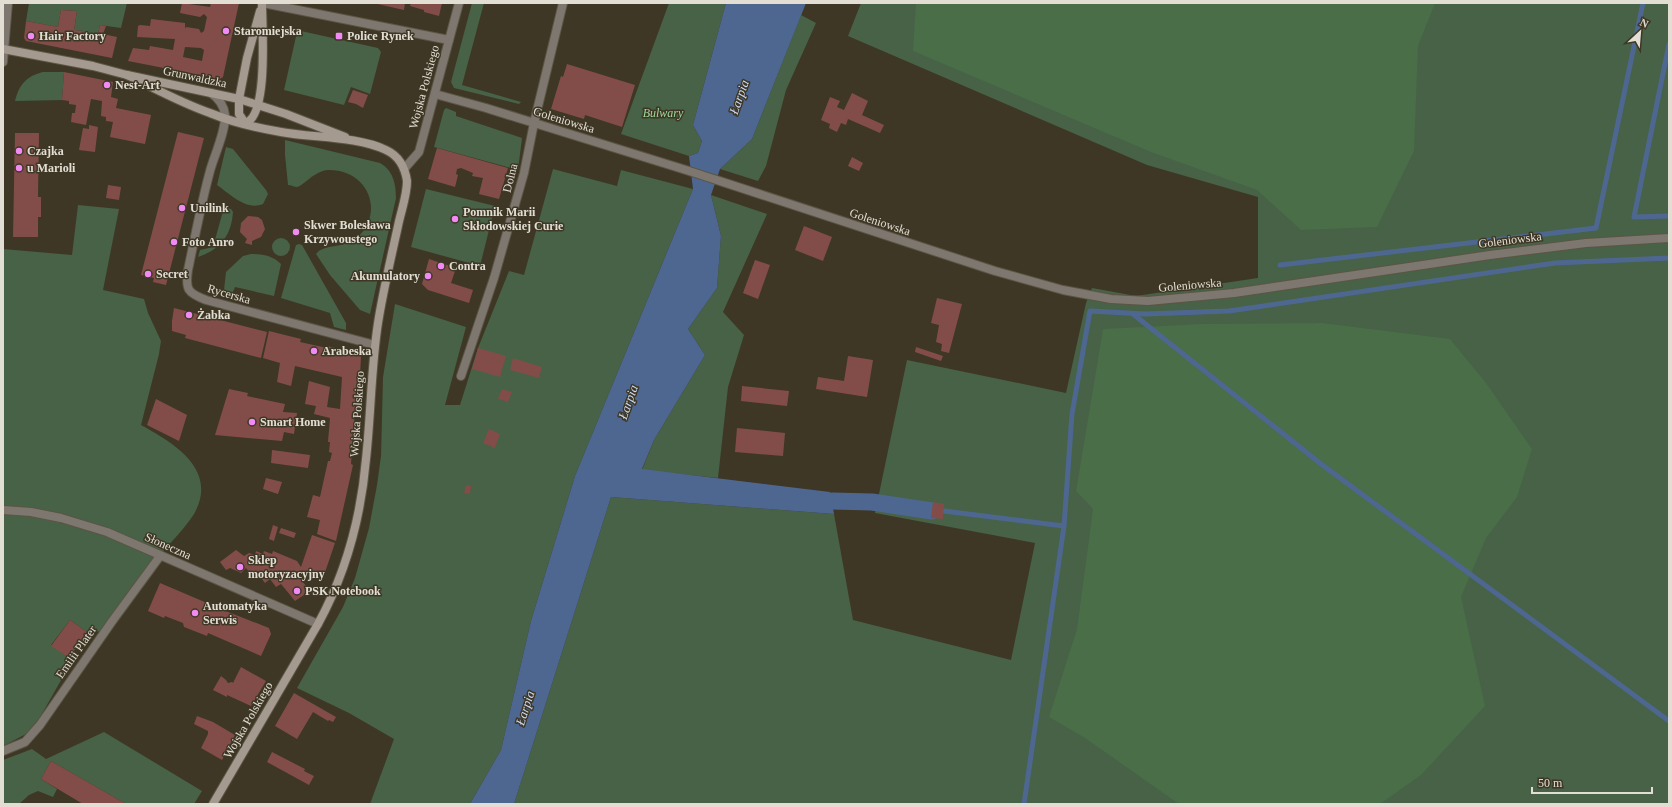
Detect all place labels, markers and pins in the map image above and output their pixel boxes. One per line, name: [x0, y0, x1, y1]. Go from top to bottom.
place label: Staromiejska: [234, 24, 302, 38]
marker: Staromiejska: [221, 26, 231, 36]
place label: Hair Factory: [39, 29, 106, 43]
place label: Police Rynek: [347, 29, 414, 43]
marker: Hair Factory: [26, 31, 36, 41]
marker: Police Rynek: [334, 31, 344, 41]
place label: Nest-Art: [115, 78, 160, 92]
marker: Nest-Art: [102, 80, 112, 90]
place label: Czajka: [27, 144, 64, 158]
marker: Czajka: [14, 146, 24, 156]
place label: u Marioli: [27, 161, 76, 175]
marker: u Marioli: [14, 163, 24, 173]
place label: Unilink: [190, 201, 229, 215]
marker: Unilink: [177, 203, 187, 213]
place label: Pomnik Marii Skłodowskiej Curie: [463, 205, 564, 233]
marker: Pomnik Marii Skłodowskiej Curie: [450, 214, 460, 224]
place label: Skwer Bolesława Krzywoustego: [304, 218, 391, 246]
marker: Skwer Bolesława Krzywoustego: [291, 227, 301, 237]
place label: Foto Anro: [182, 235, 234, 249]
marker: Foto Anro: [169, 237, 179, 247]
place label: Contra: [449, 259, 486, 273]
marker: Contra: [436, 261, 446, 271]
place label: Secret: [156, 267, 188, 281]
marker: Secret: [143, 269, 153, 279]
place label: Akumulatory: [351, 269, 420, 283]
marker: Akumulatory: [423, 271, 433, 281]
place label: Żabka: [197, 308, 230, 322]
marker: Żabka: [184, 310, 194, 320]
place label: Arabeska: [322, 344, 371, 358]
marker: Arabeska: [309, 346, 319, 356]
place label: Smart Home: [260, 415, 326, 429]
marker: Smart Home: [247, 417, 257, 427]
place label: Sklep motoryzacyjny: [248, 553, 325, 581]
marker: Sklep motoryzacyjny: [235, 562, 245, 572]
place label: PSK Notebook: [305, 584, 381, 598]
marker: PSK Notebook: [292, 586, 302, 596]
place label: Automatyka Serwis: [203, 599, 267, 627]
marker: Automatyka Serwis: [190, 608, 200, 618]

